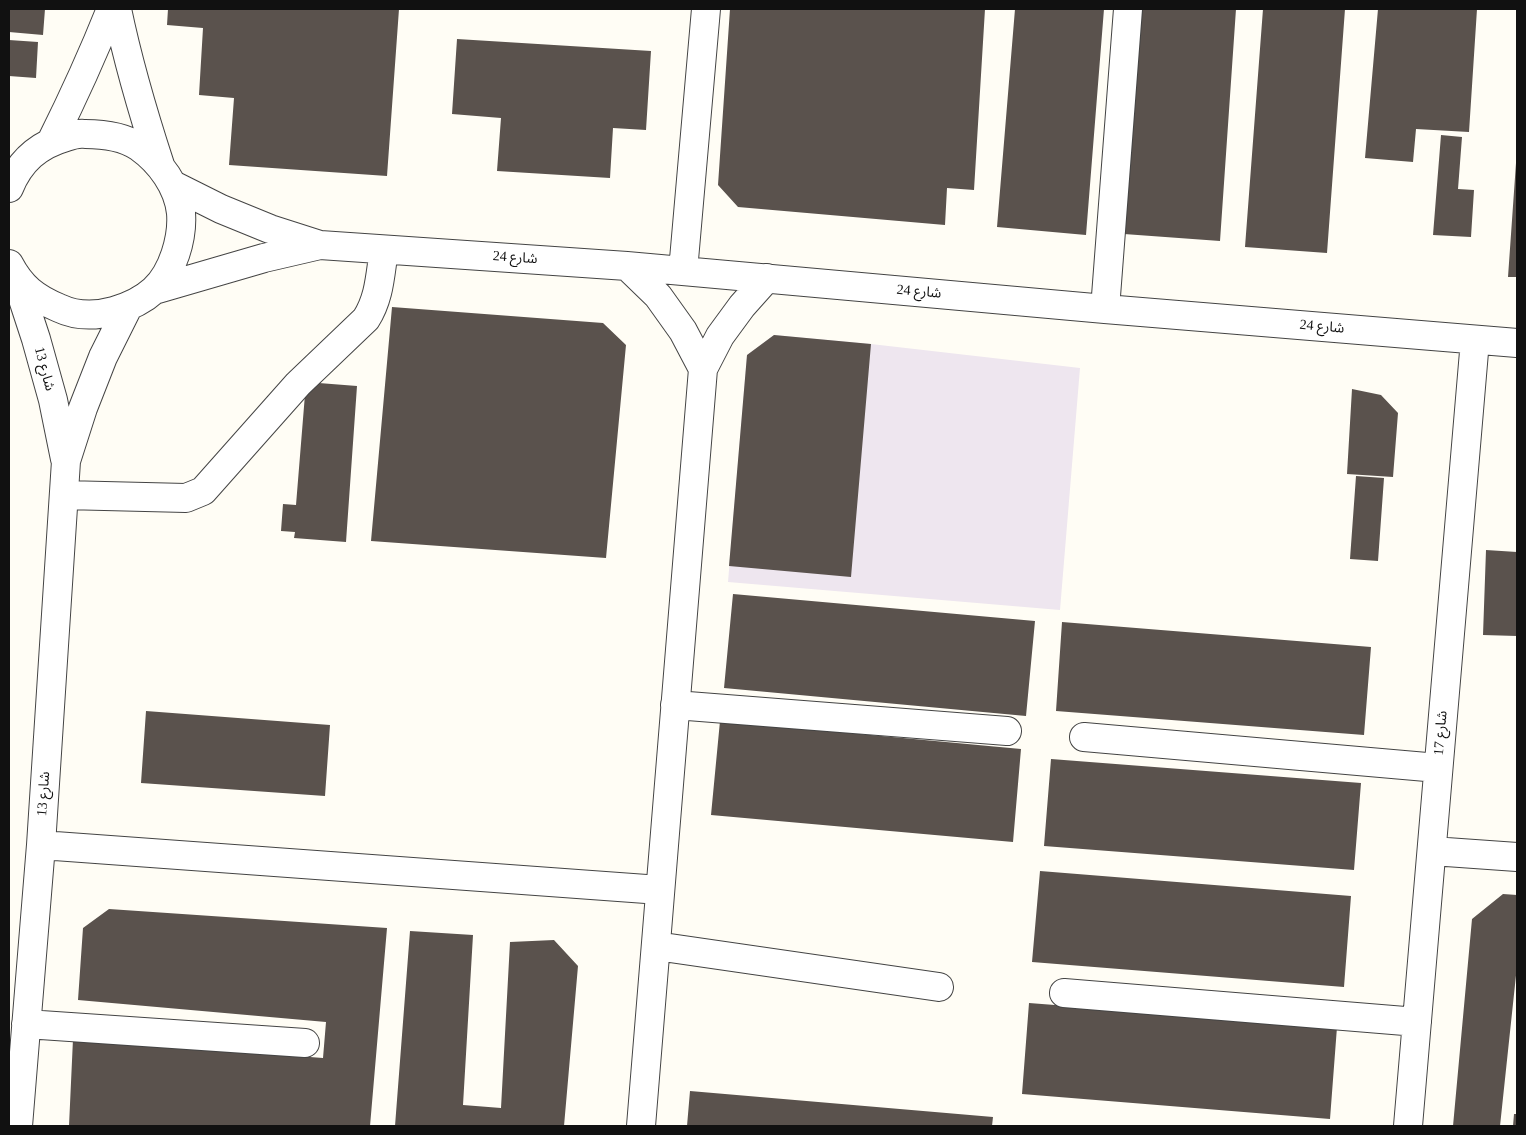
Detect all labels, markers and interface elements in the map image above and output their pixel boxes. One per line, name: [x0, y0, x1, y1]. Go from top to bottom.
street label: شارع 24: [492, 248, 538, 268]
street label: شارع 24: [896, 282, 942, 302]
street label: شارع 24: [1299, 317, 1345, 337]
street label: شارع 13: [30, 345, 58, 393]
street label: شارع 17: [1431, 710, 1451, 756]
street label: شارع 13: [34, 771, 54, 817]

